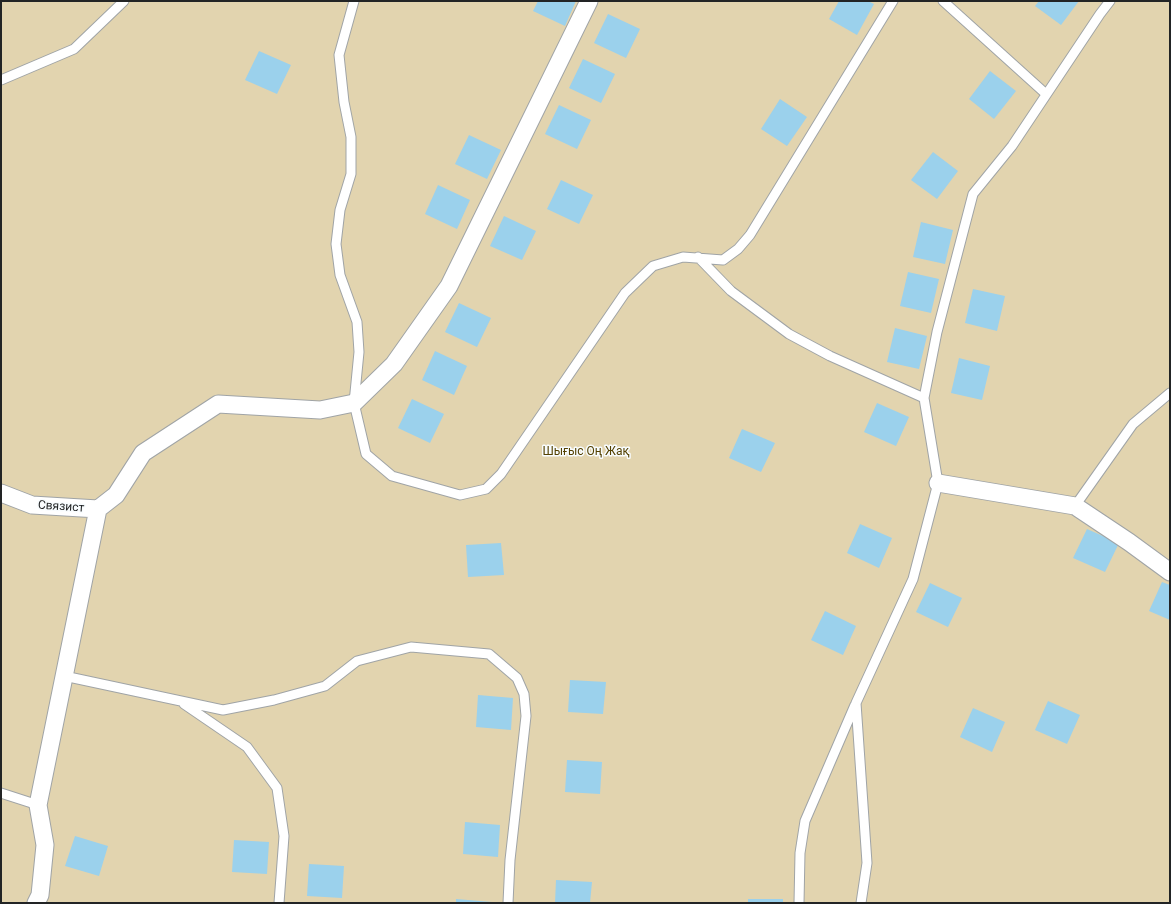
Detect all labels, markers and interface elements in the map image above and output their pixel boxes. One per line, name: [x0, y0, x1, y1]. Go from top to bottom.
park label: Шығыс Оң Жақ: [542, 445, 630, 459]
street label: Связист: [37, 498, 85, 516]

